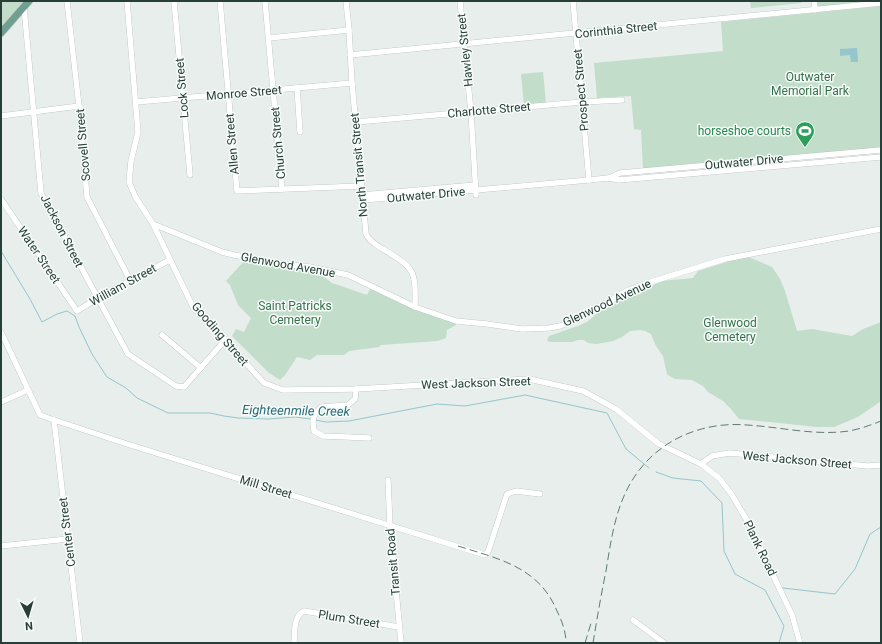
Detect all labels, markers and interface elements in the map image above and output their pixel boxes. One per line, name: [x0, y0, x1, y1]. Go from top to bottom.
street label: Hawley Street: [454, 13, 476, 87]
street label: Corinthia Street: [574, 19, 658, 41]
street label: Prospect Street: [570, 48, 592, 132]
street label: Lock Street: [172, 57, 192, 119]
park label: Outwater Memorial Park: [771, 70, 850, 98]
street label: Monroe Street: [206, 83, 282, 103]
street label: Charlotte Street: [447, 99, 531, 121]
street label: Church Street: [268, 106, 288, 180]
street label: Scovell Street: [73, 108, 93, 182]
street label: North Transit Street: [347, 112, 371, 218]
street label: Allen Street: [222, 113, 242, 175]
sports icon: horseshoe courts: [794, 120, 816, 148]
place label: horseshoe courts: [698, 124, 791, 138]
street label: Outwater Drive: [704, 152, 784, 172]
street label: Outwater Drive: [386, 185, 466, 205]
street label: Jackson Street: [38, 192, 86, 270]
street label: Water Street: [15, 224, 63, 286]
street label: Glenwood Avenue: [240, 250, 336, 280]
street label: William Street: [87, 261, 159, 309]
street label: Glenwood Avenue: [561, 276, 653, 330]
street label: Gooding Street: [189, 299, 251, 369]
park label: Saint Patricks Cemetery: [258, 299, 332, 327]
park label: Glenwood Cemetery: [703, 316, 757, 344]
street label: West Jackson Street: [421, 374, 531, 392]
water label: Eighteenmile Creek: [242, 402, 351, 419]
street label: West Jackson Street: [742, 448, 852, 472]
street label: Mill Street: [238, 472, 294, 502]
street label: Center Street: [56, 496, 78, 567]
street label: Plank Road: [741, 518, 779, 578]
street label: Transit Road: [383, 528, 403, 596]
north arrow: [8, 596, 48, 636]
street label: Plum Street: [317, 607, 381, 631]
text: N: [24, 619, 33, 632]

